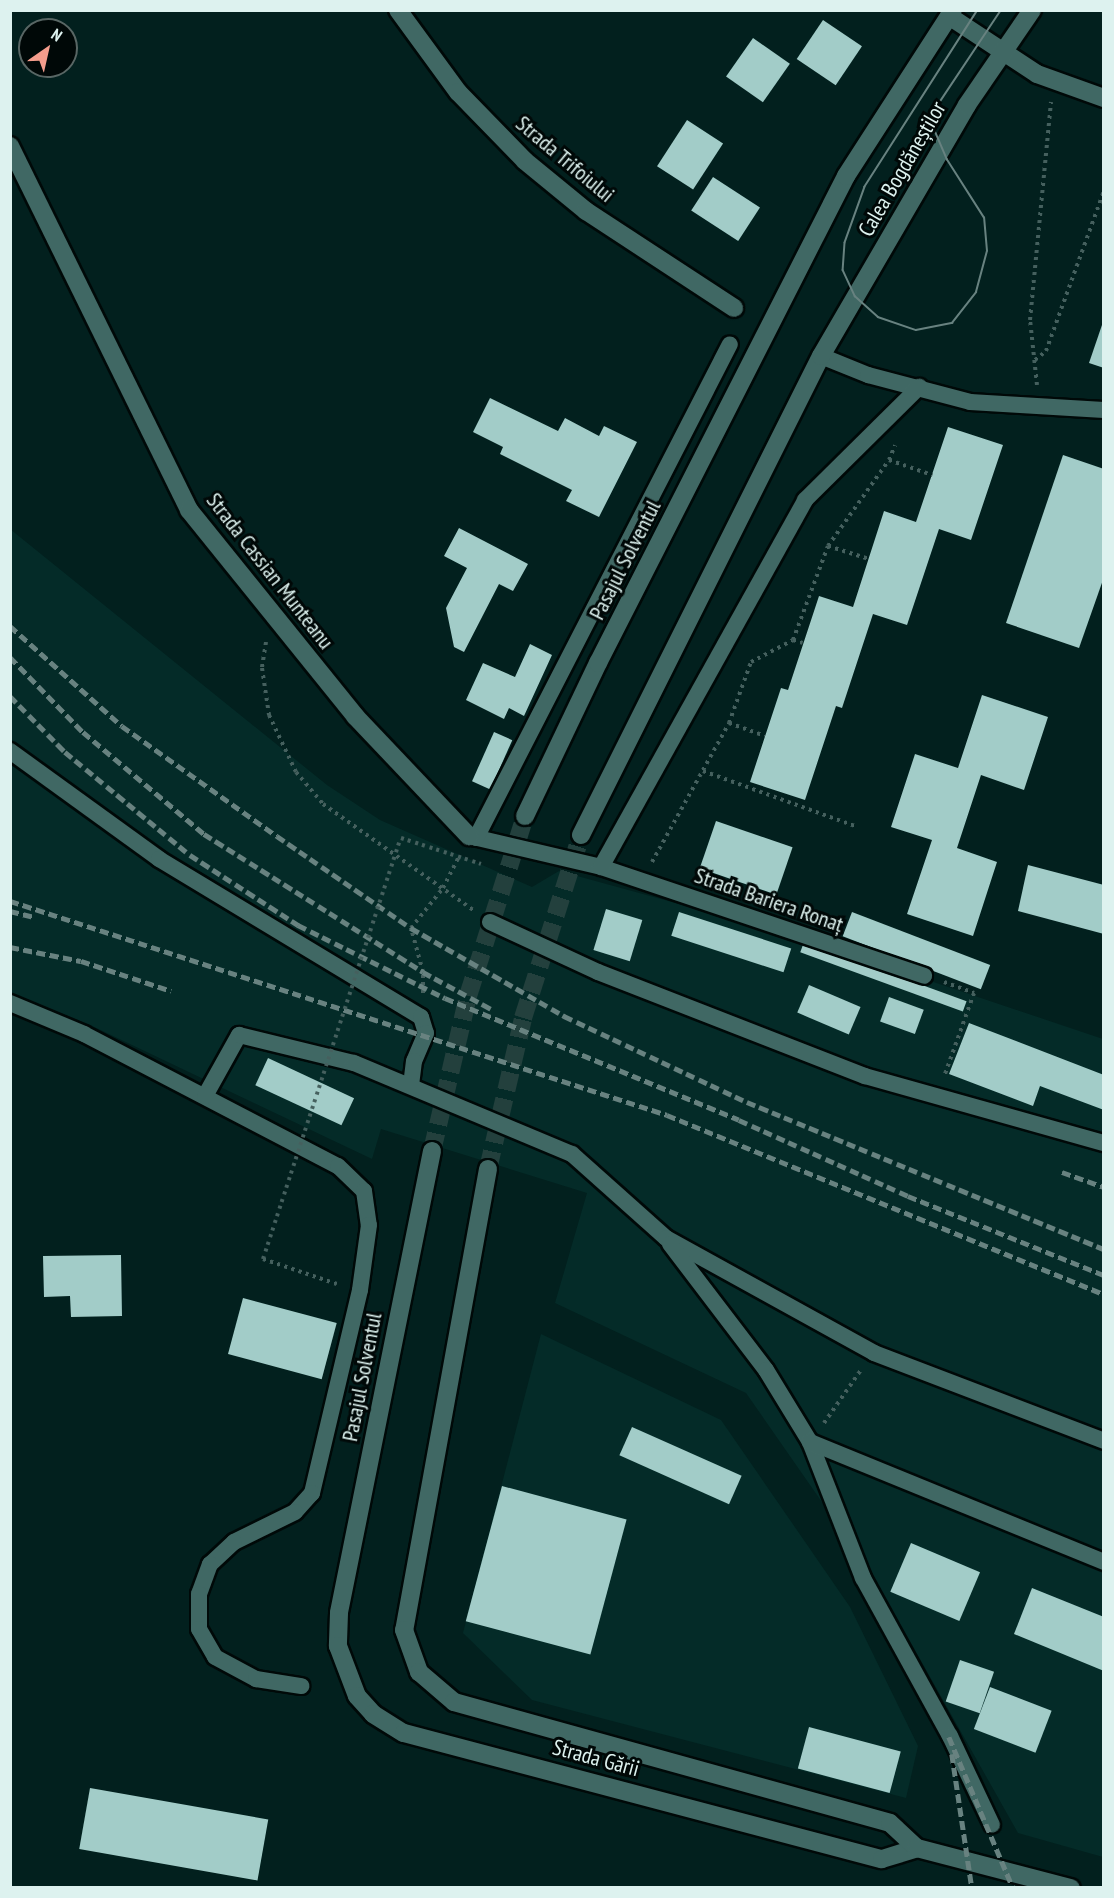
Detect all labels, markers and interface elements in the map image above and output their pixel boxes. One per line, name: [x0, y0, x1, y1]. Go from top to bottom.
north arrow: [18, 18, 78, 78]
text: N: [48, 24, 66, 45]
street label: Calea Bogdăneștilor: [853, 97, 951, 241]
street label: Strada Trifoiului: [510, 110, 620, 208]
street label: Strada Cassian Munteanu: [201, 488, 339, 654]
street label: Pasajul Solventul: [584, 496, 666, 624]
street label: Strada Bariera Ronaț: [691, 862, 847, 938]
street label: Pasajul Solventul: [337, 1310, 387, 1444]
street label: Strada Gării: [550, 1734, 642, 1782]

